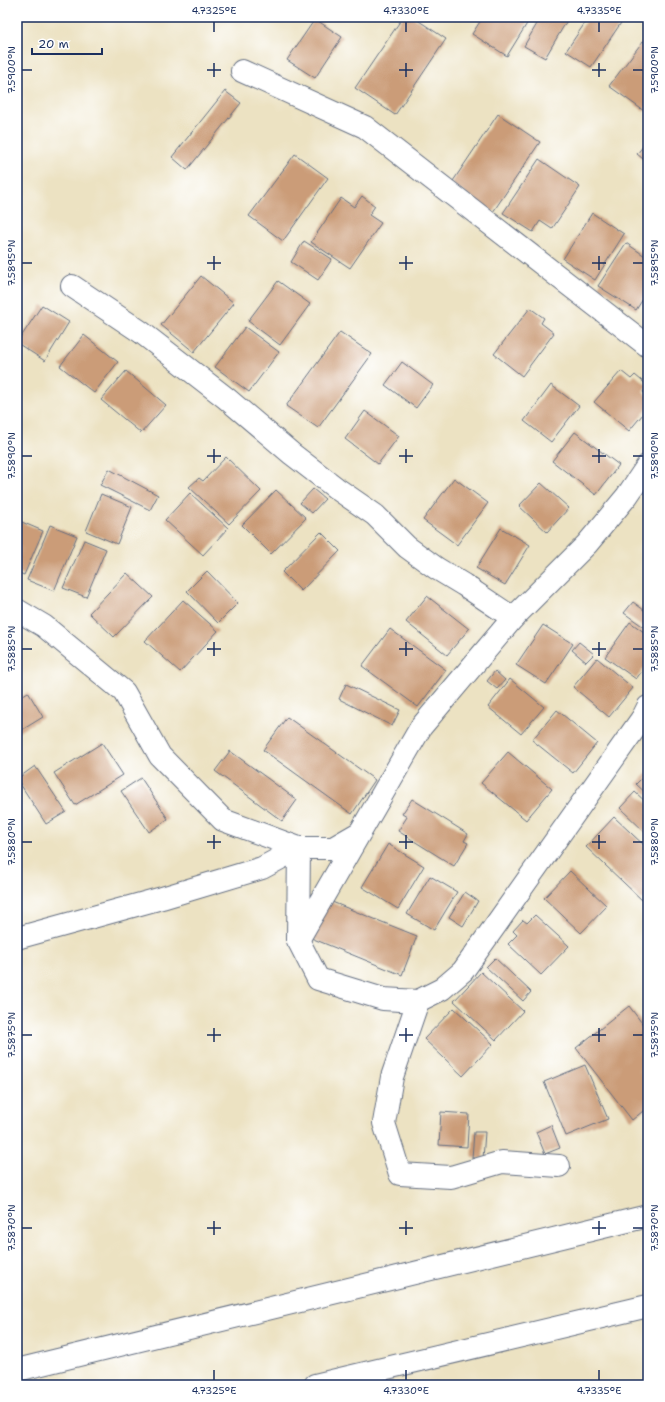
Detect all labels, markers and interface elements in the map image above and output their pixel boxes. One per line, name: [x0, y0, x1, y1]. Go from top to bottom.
text: 4.7325°E: [191, 4, 237, 17]
text: 4.7330°E: [383, 4, 429, 17]
text: 4.7335°E: [576, 4, 622, 17]
scale bar: [32, 30, 102, 56]
text: 20 m: [38, 36, 69, 52]
text: 7.5900°N: [5, 46, 18, 94]
text: 7.5900°N: [648, 46, 661, 94]
text: 7.5895°N: [5, 240, 18, 286]
text: 7.5895°N: [648, 240, 661, 286]
text: 7.5890°N: [5, 432, 18, 480]
text: 7.5890°N: [648, 432, 661, 480]
text: 7.5885°N: [5, 626, 18, 673]
text: 7.5885°N: [648, 626, 661, 673]
text: 7.5880°N: [5, 818, 18, 866]
text: 7.5880°N: [648, 818, 661, 866]
text: 7.5875°N: [5, 1012, 18, 1058]
text: 7.5875°N: [648, 1012, 661, 1058]
text: 7.5870°N: [5, 1204, 18, 1252]
text: 7.5870°N: [648, 1204, 661, 1252]
text: 4.7325°E: [191, 1384, 237, 1397]
text: 4.7330°E: [383, 1384, 429, 1397]
text: 4.7335°E: [576, 1384, 622, 1397]

